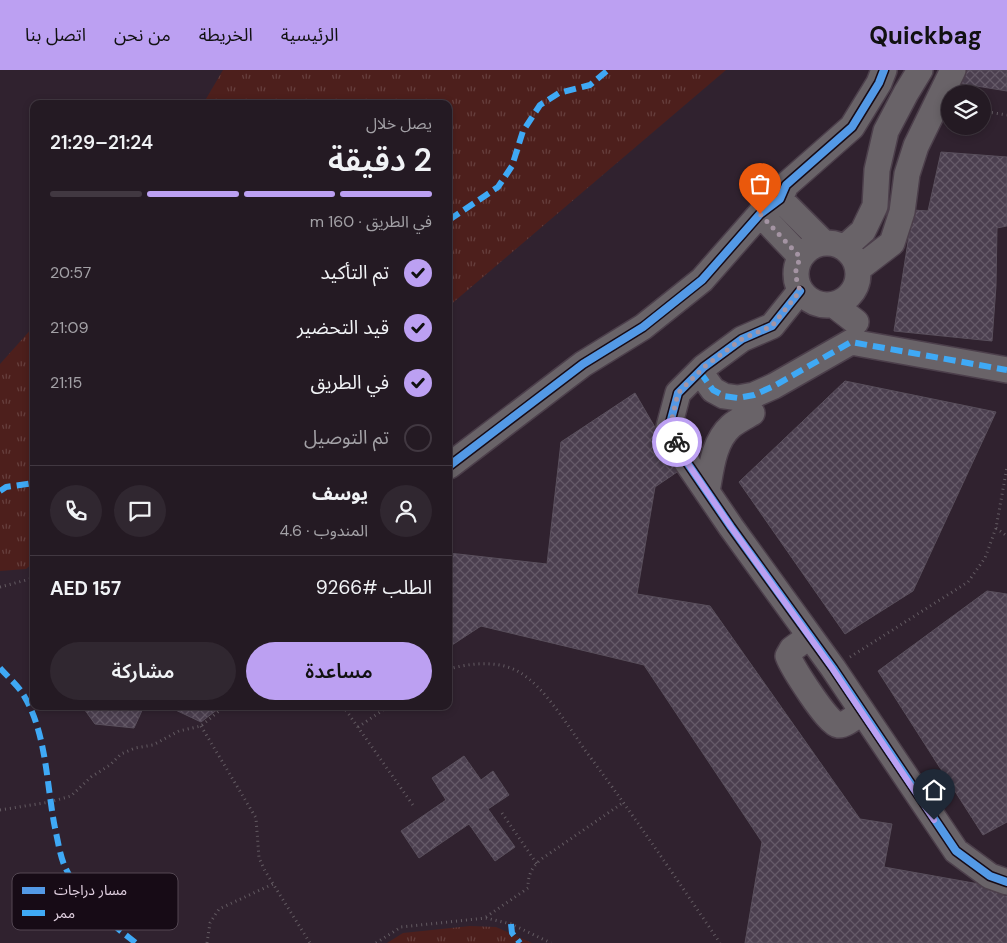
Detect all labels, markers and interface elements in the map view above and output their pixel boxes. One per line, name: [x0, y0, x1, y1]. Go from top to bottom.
text: Quickbag: [869, 20, 982, 51]
text: اتصل بنا: [25, 23, 86, 47]
text: من نحن: [114, 23, 171, 47]
text: الخريطة: [199, 23, 253, 47]
text: الرئيسية: [281, 23, 339, 47]
map controls: [941, 85, 991, 135]
button: layers: [941, 85, 991, 135]
text: يصل خلال: [366, 113, 432, 134]
text: 21:24–21:29: [50, 130, 153, 155]
text: 2 دقيقة: [328, 139, 432, 181]
pin: [739, 163, 781, 214]
icon: bag: [746, 170, 774, 198]
text: في الطريق · 160 m: [310, 211, 432, 232]
icon: check: [404, 259, 432, 287]
text: تم التأكيد: [321, 260, 389, 285]
text: 20:57: [50, 262, 91, 283]
icon: check: [404, 314, 432, 342]
text: قيد التحضير: [297, 315, 389, 340]
text: 21:09: [50, 317, 88, 338]
icon: check: [404, 369, 432, 397]
text: في الطريق: [311, 370, 389, 395]
text: 21:15: [50, 372, 82, 393]
courier: [652, 417, 702, 467]
text: تم التوصيل: [304, 425, 389, 450]
icon: bike: [663, 428, 691, 456]
text: يوسف: [312, 481, 368, 506]
button: phone: [50, 485, 102, 537]
button: chat: [114, 485, 166, 537]
button: person: [380, 485, 432, 537]
text: المندوب · 4.6: [280, 520, 368, 541]
text: الطلب #9266: [316, 575, 432, 600]
text: AED 157: [50, 576, 121, 601]
button: مشاركة: [50, 642, 236, 700]
button: مساعدة: [246, 642, 432, 700]
pin: [913, 769, 955, 820]
icon: home: [920, 776, 948, 804]
legend: [12, 873, 178, 930]
text: مسار دراجات: [54, 881, 127, 899]
text: ممر: [53, 904, 75, 922]

